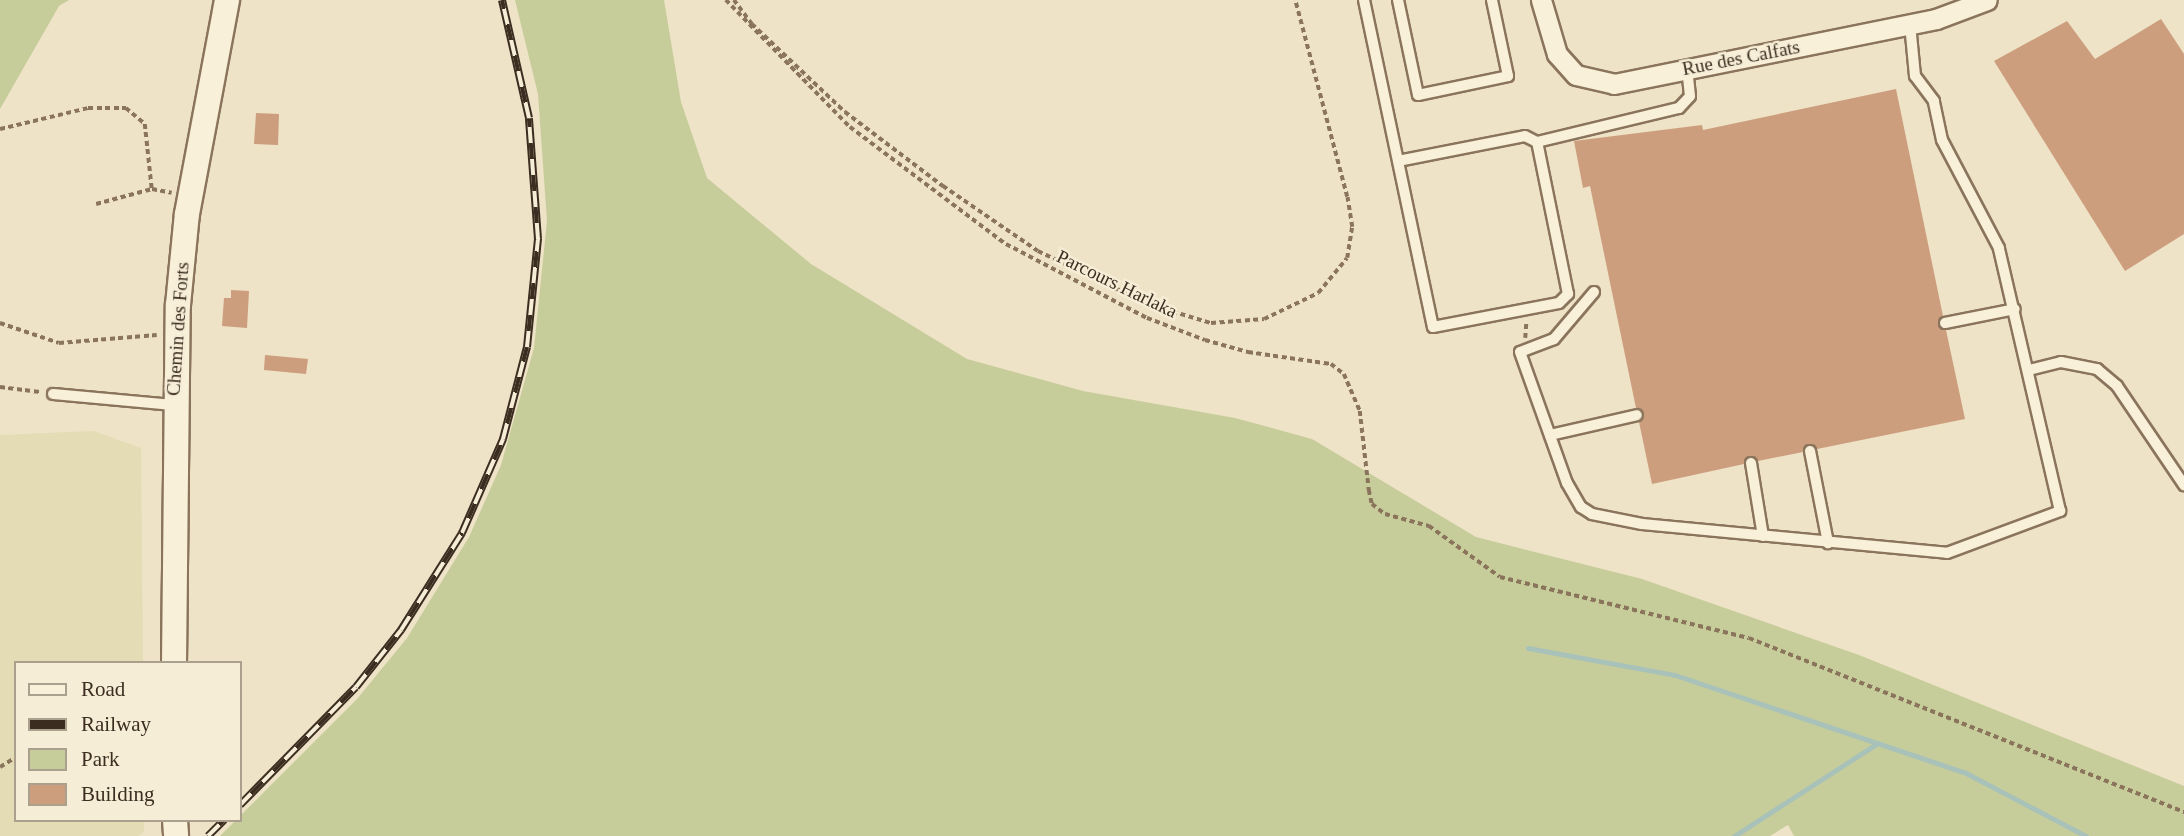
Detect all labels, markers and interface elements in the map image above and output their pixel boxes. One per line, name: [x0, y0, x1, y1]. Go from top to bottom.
street label: Rue des Calfats: [1680, 35, 1802, 81]
street label: Parcours Harlaka: [1053, 245, 1181, 323]
street label: Chemin des Forts: [162, 261, 194, 397]
legend: [14, 661, 242, 822]
text: Road: [81, 677, 125, 701]
text: Railway: [81, 712, 151, 736]
text: Park: [81, 747, 120, 771]
text: Building: [81, 782, 155, 806]

